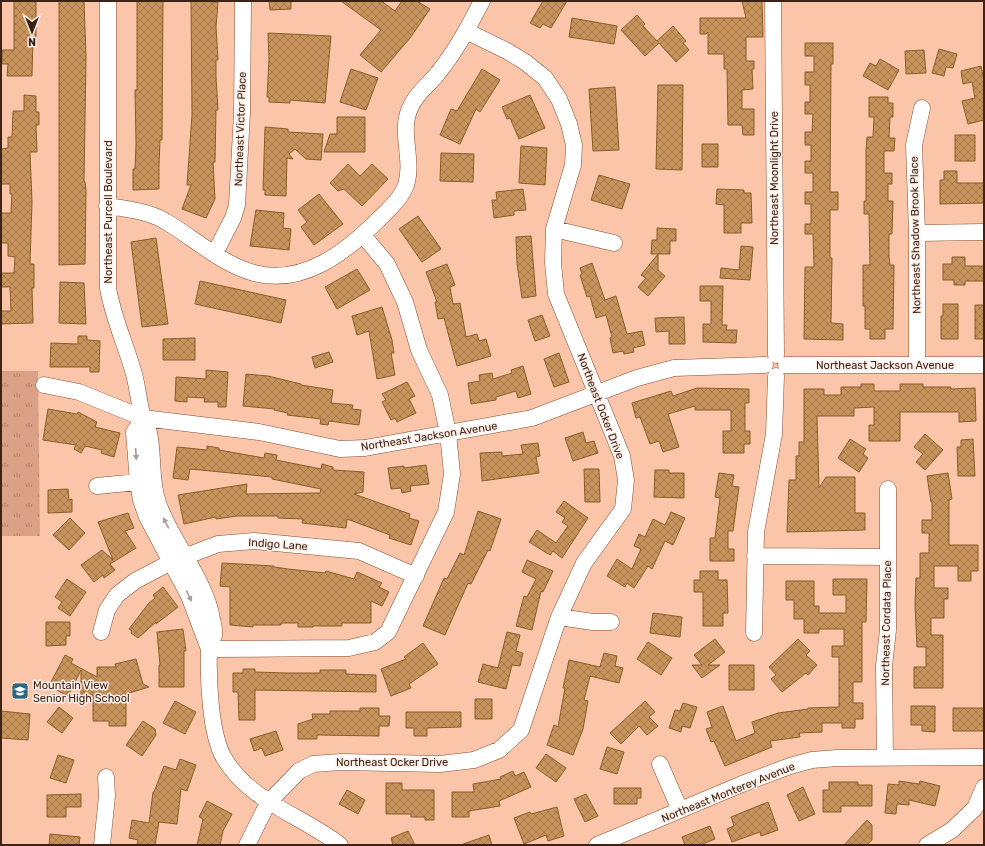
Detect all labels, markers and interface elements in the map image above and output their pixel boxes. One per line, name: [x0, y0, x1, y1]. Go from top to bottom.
north arrow: [12, 12, 52, 52]
text: N: [28, 35, 36, 48]
street label: Northeast Victor Place: [232, 71, 249, 187]
street label: Northeast Moonlight Drive: [768, 111, 781, 245]
street label: Northeast Purcell Boulevard: [102, 140, 115, 284]
street label: Northeast Shadow Brook Place: [908, 156, 923, 314]
street label: Northeast Ocker Drive: [574, 351, 627, 461]
street label: Northeast Jackson Avenue: [816, 359, 954, 372]
street label: Northeast Jackson Avenue: [360, 419, 498, 454]
one-way arrow: [132, 448, 139, 460]
one-way arrow: [163, 517, 169, 529]
street label: Indigo Lane: [248, 536, 308, 553]
street label: Northeast Cordata Place: [879, 560, 894, 686]
one-way arrow: [186, 591, 192, 602]
place label: Mountain View Senior High School: [33, 679, 130, 705]
school or university icon: Mountain View Senior High School: [10, 681, 30, 701]
street label: Northeast Ocker Drive: [336, 756, 448, 769]
street label: Northeast Monterey Avenue: [660, 760, 797, 825]

